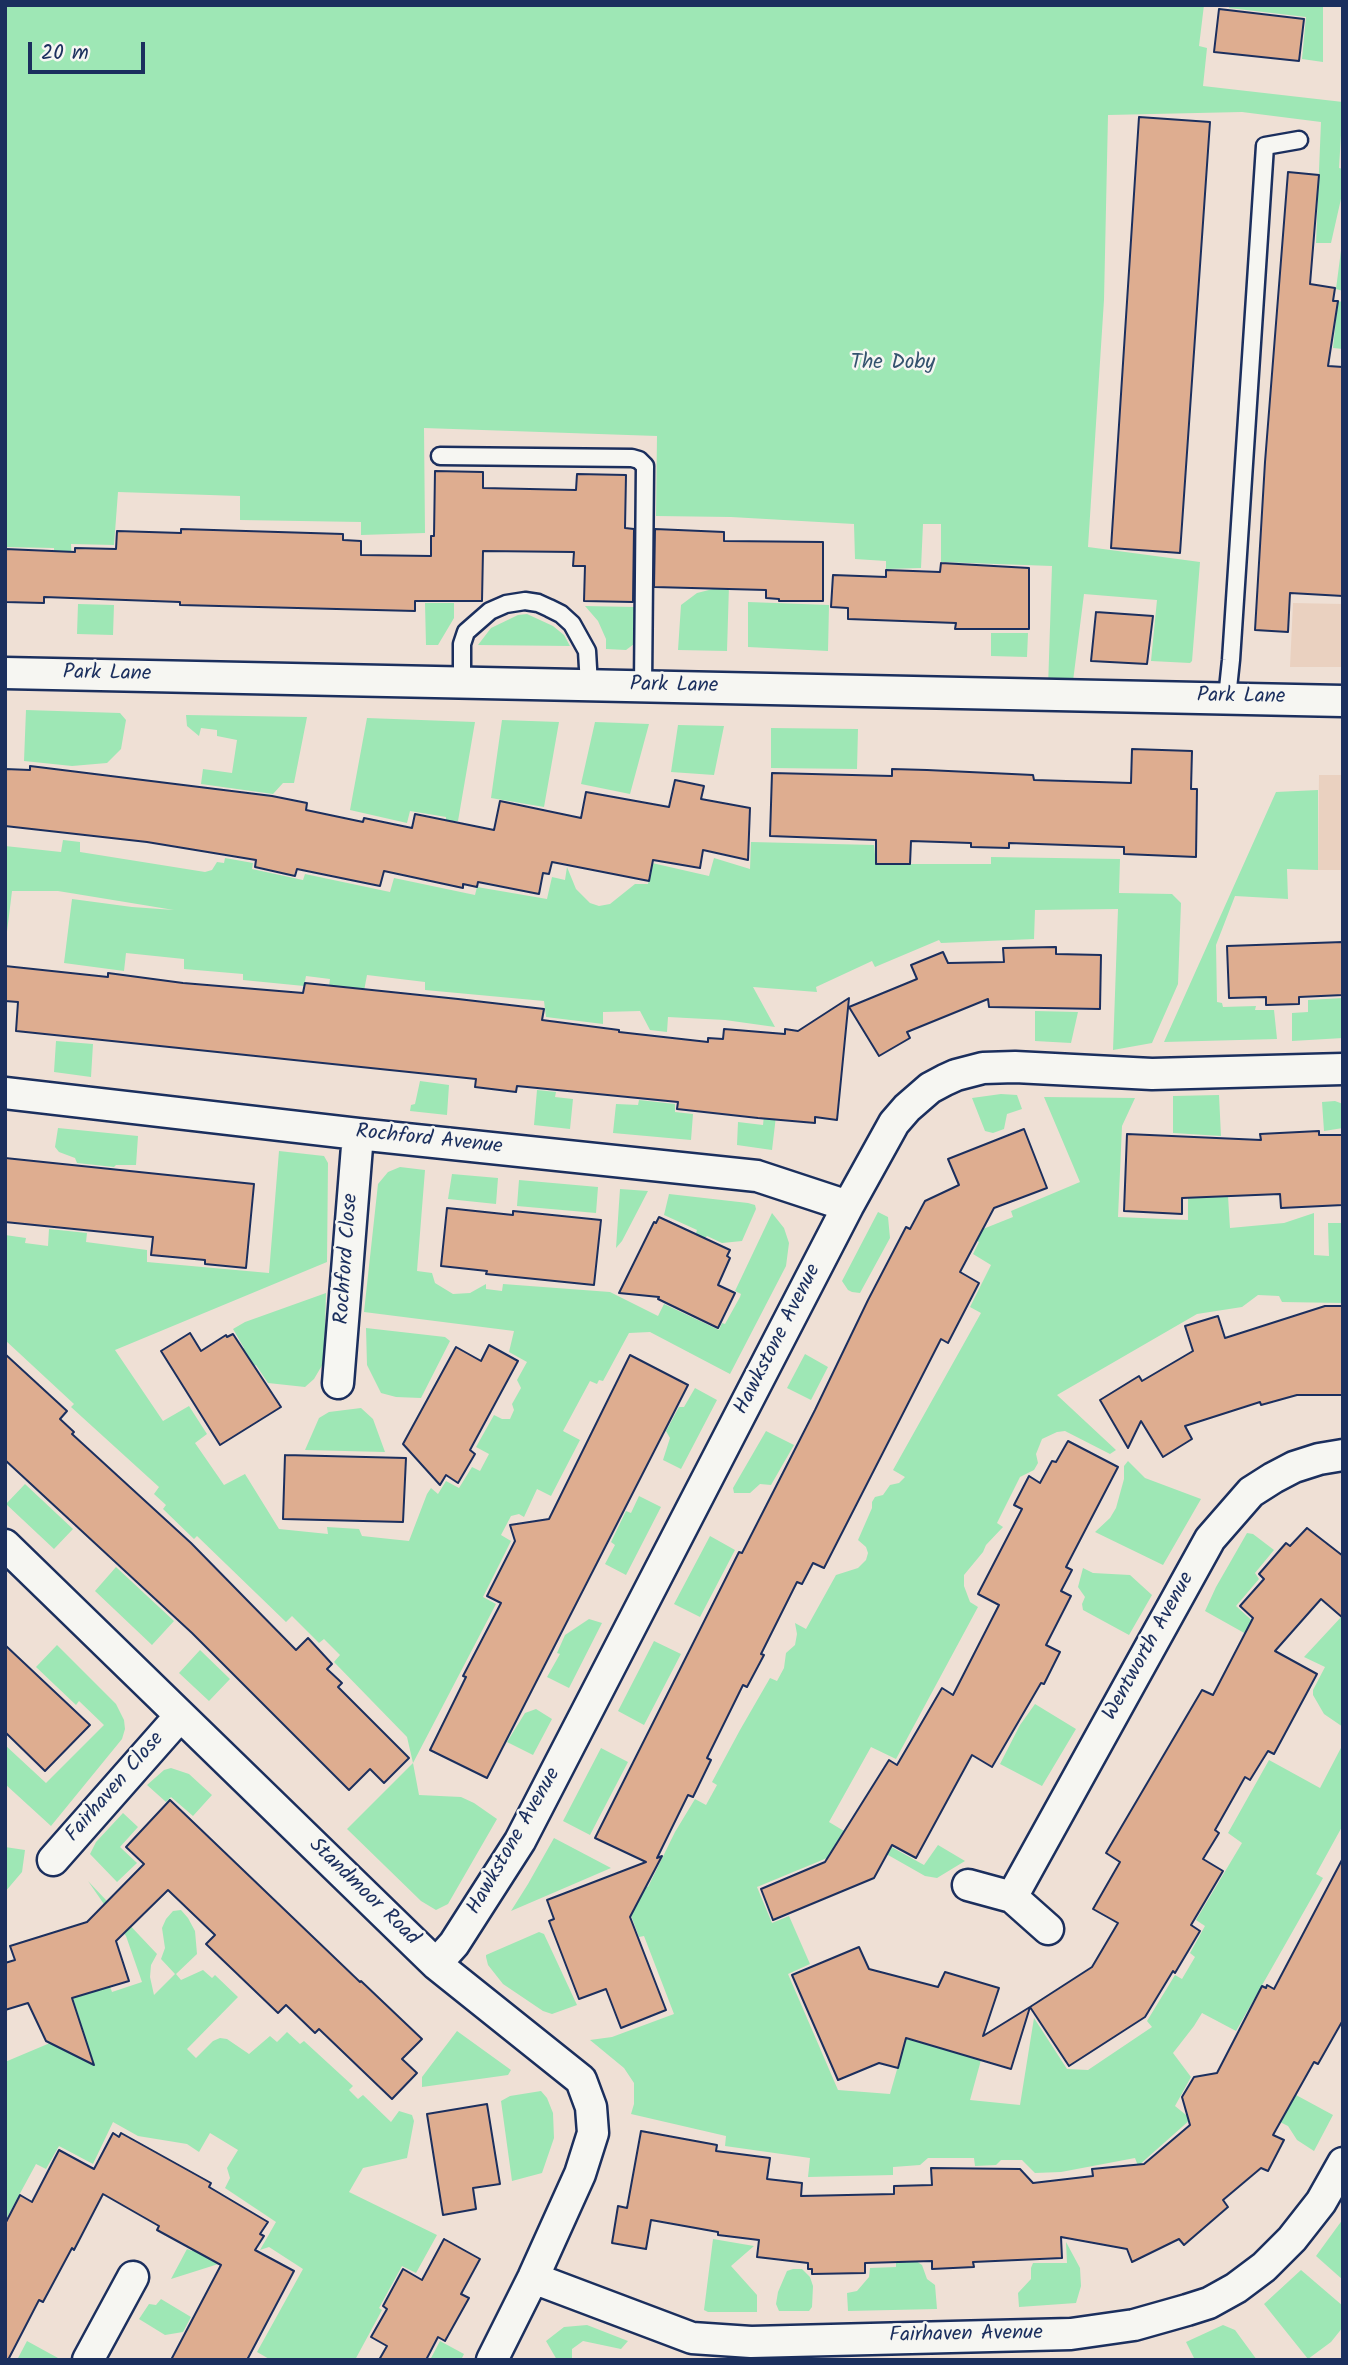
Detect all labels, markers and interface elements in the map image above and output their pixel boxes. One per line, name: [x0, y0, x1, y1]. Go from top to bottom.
scale bar: [32, 28, 149, 72]
text: 20 m: [41, 37, 89, 70]
park label: The Doby: [851, 351, 935, 377]
street label: Park Lane: [63, 662, 151, 688]
street label: Park Lane: [630, 674, 718, 700]
street label: Park Lane: [1197, 685, 1285, 711]
street label: Rochford Avenue: [354, 1121, 504, 1161]
street label: Rochford Close: [331, 1193, 365, 1325]
street label: Hawkstone Avenue: [730, 1261, 828, 1419]
street label: Wentworth Avenue: [1099, 1569, 1201, 1725]
street label: Fairhaven Close: [61, 1728, 171, 1848]
street label: Hawkstone Avenue: [463, 1764, 567, 1920]
street label: Standmoor Road: [302, 1834, 424, 1952]
street label: Fairhaven Avenue: [889, 2322, 1043, 2350]

